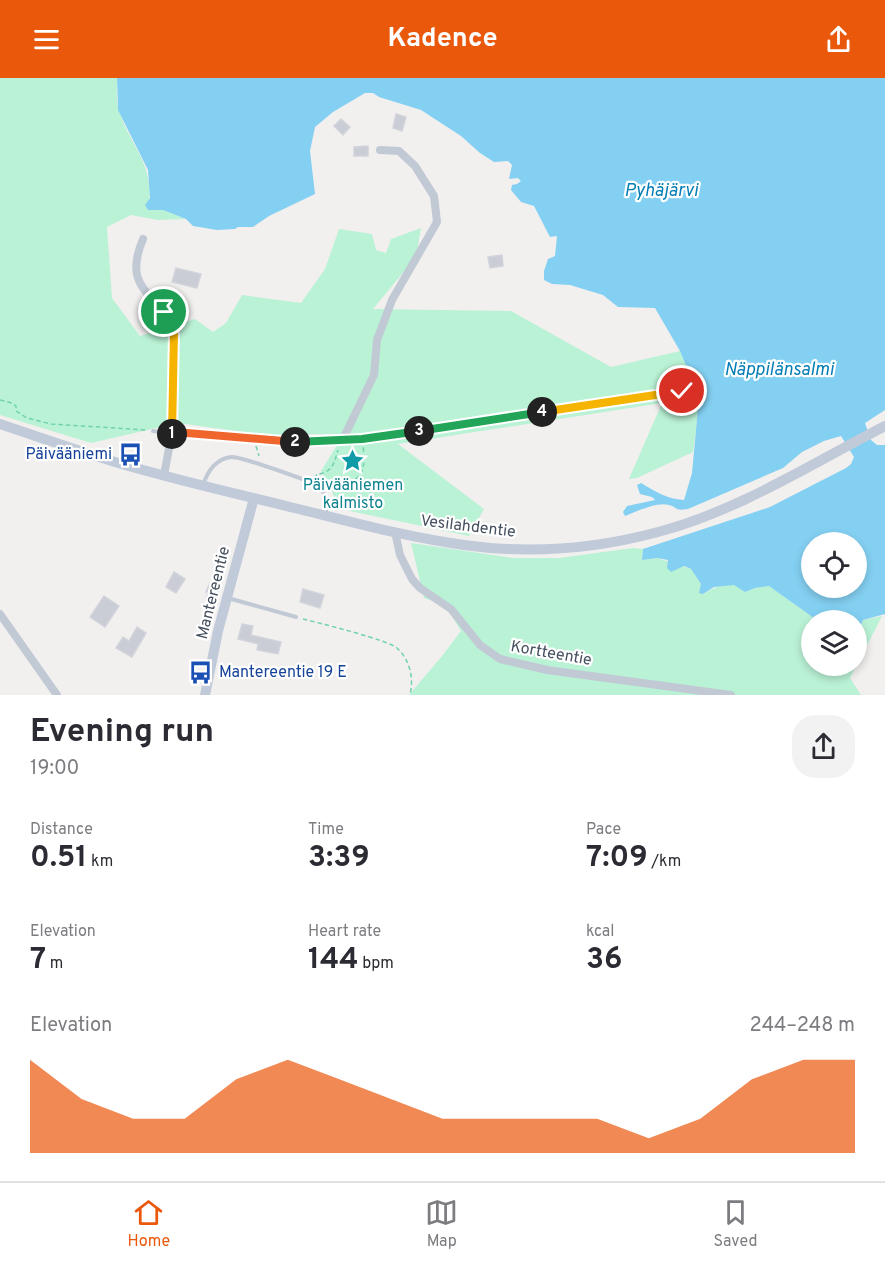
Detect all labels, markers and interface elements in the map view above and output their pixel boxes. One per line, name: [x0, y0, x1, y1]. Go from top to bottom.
text: Kadence: [388, 22, 497, 56]
icon: menu: [30, 23, 63, 56]
icon: share: [822, 23, 855, 56]
water label: Pyhäjärvi: [624, 180, 699, 203]
pin: [138, 286, 189, 337]
icon: arrive: [147, 295, 180, 328]
water label: Näppilänsalmi: [724, 359, 835, 382]
pin: [656, 365, 707, 416]
icon: check: [665, 374, 698, 407]
pin: 4: [527, 397, 557, 427]
text: 4: [537, 402, 547, 422]
pin: 3: [404, 416, 434, 446]
pin: 1: [157, 419, 187, 449]
text: 3: [414, 421, 424, 441]
text: 1: [169, 424, 175, 444]
pin: 2: [280, 427, 310, 457]
text: 2: [290, 432, 300, 452]
bus stop icon: Päivääniemi: [117, 442, 143, 468]
place label: Päivääniemi: [26, 445, 112, 465]
place icon: Päivääniemen kalmisto: [340, 448, 366, 474]
place label: Päivääniemen kalmisto: [303, 476, 403, 514]
street label: Vesilahdentie: [419, 511, 517, 543]
map controls: [801, 532, 867, 676]
button: locate: [801, 532, 867, 598]
street label: Mantereentie: [193, 544, 235, 642]
button: layers: [801, 610, 867, 676]
street label: Kortteentie: [509, 637, 593, 671]
bus stop icon: Mantereentie 19 E: [188, 660, 214, 686]
place label: Mantereentie 19 E: [219, 663, 347, 683]
text: Evening run: [30, 712, 214, 754]
button: share: [792, 715, 855, 778]
text: 19:00: [30, 756, 79, 782]
text: Distance: [30, 820, 93, 840]
text: Time: [308, 820, 344, 840]
text: Pace: [586, 820, 621, 840]
text: 0.51: [30, 840, 87, 877]
text: 3:39: [308, 840, 370, 877]
text: 7:09: [586, 840, 648, 877]
text: km: [87, 852, 113, 872]
text: /km: [648, 852, 681, 872]
text: Elevation: [30, 922, 96, 942]
text: Heart rate: [308, 922, 381, 942]
text: kcal: [586, 922, 614, 942]
text: 7: [30, 942, 46, 979]
text: 144: [308, 942, 359, 979]
text: 36: [586, 942, 622, 979]
text: m: [46, 954, 63, 974]
text: bpm: [359, 954, 394, 974]
text: Elevation: [30, 1013, 112, 1039]
text: 244–248 m: [750, 1013, 855, 1039]
tab: Home: [128, 1196, 170, 1252]
tab: Map: [425, 1196, 458, 1252]
tab: Saved: [713, 1196, 757, 1252]

